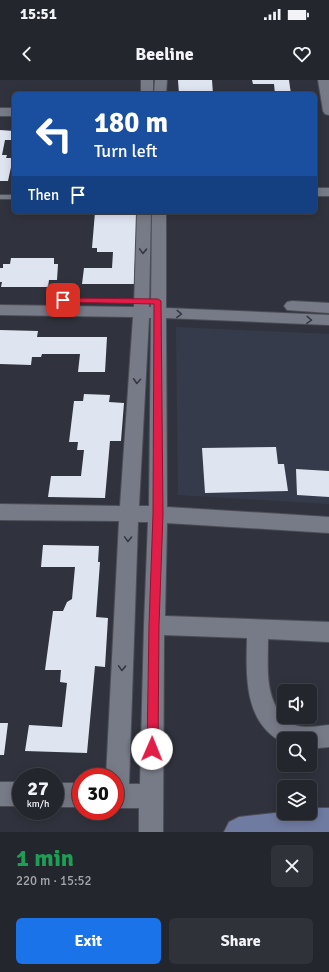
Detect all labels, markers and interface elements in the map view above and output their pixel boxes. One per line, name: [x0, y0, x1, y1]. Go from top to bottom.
text: 15:51: [20, 5, 57, 23]
icon: back: [16, 43, 38, 65]
text: Beeline: [135, 43, 194, 65]
icon: heart: [291, 43, 313, 65]
text: 180 m: [94, 106, 168, 140]
icon: left: [28, 108, 80, 160]
text: Turn left: [94, 140, 157, 162]
icon: arrive: [67, 184, 89, 206]
text: Then: [28, 186, 59, 204]
one-way arrow: [139, 248, 147, 254]
pin: [46, 283, 80, 317]
icon: arrive: [52, 289, 74, 311]
one-way arrow: [176, 310, 182, 318]
one-way arrow: [306, 315, 312, 324]
one-way arrow: [132, 378, 141, 384]
one-way arrow: [123, 536, 132, 542]
one-way arrow: [118, 665, 127, 671]
map controls: [277, 684, 317, 820]
button: sound: [277, 684, 317, 724]
position arrow: [131, 728, 173, 770]
button: search: [277, 732, 317, 772]
speed limit sign: 30: [72, 768, 124, 820]
text: 27: [27, 776, 49, 801]
button: layers: [277, 780, 317, 820]
text: km/h: [27, 798, 49, 810]
text: 1 min: [16, 843, 74, 873]
button: close: [271, 845, 313, 887]
text: 220 m · 15:52: [16, 873, 92, 889]
button: Exit: [16, 918, 161, 964]
button: Share: [169, 918, 313, 964]

